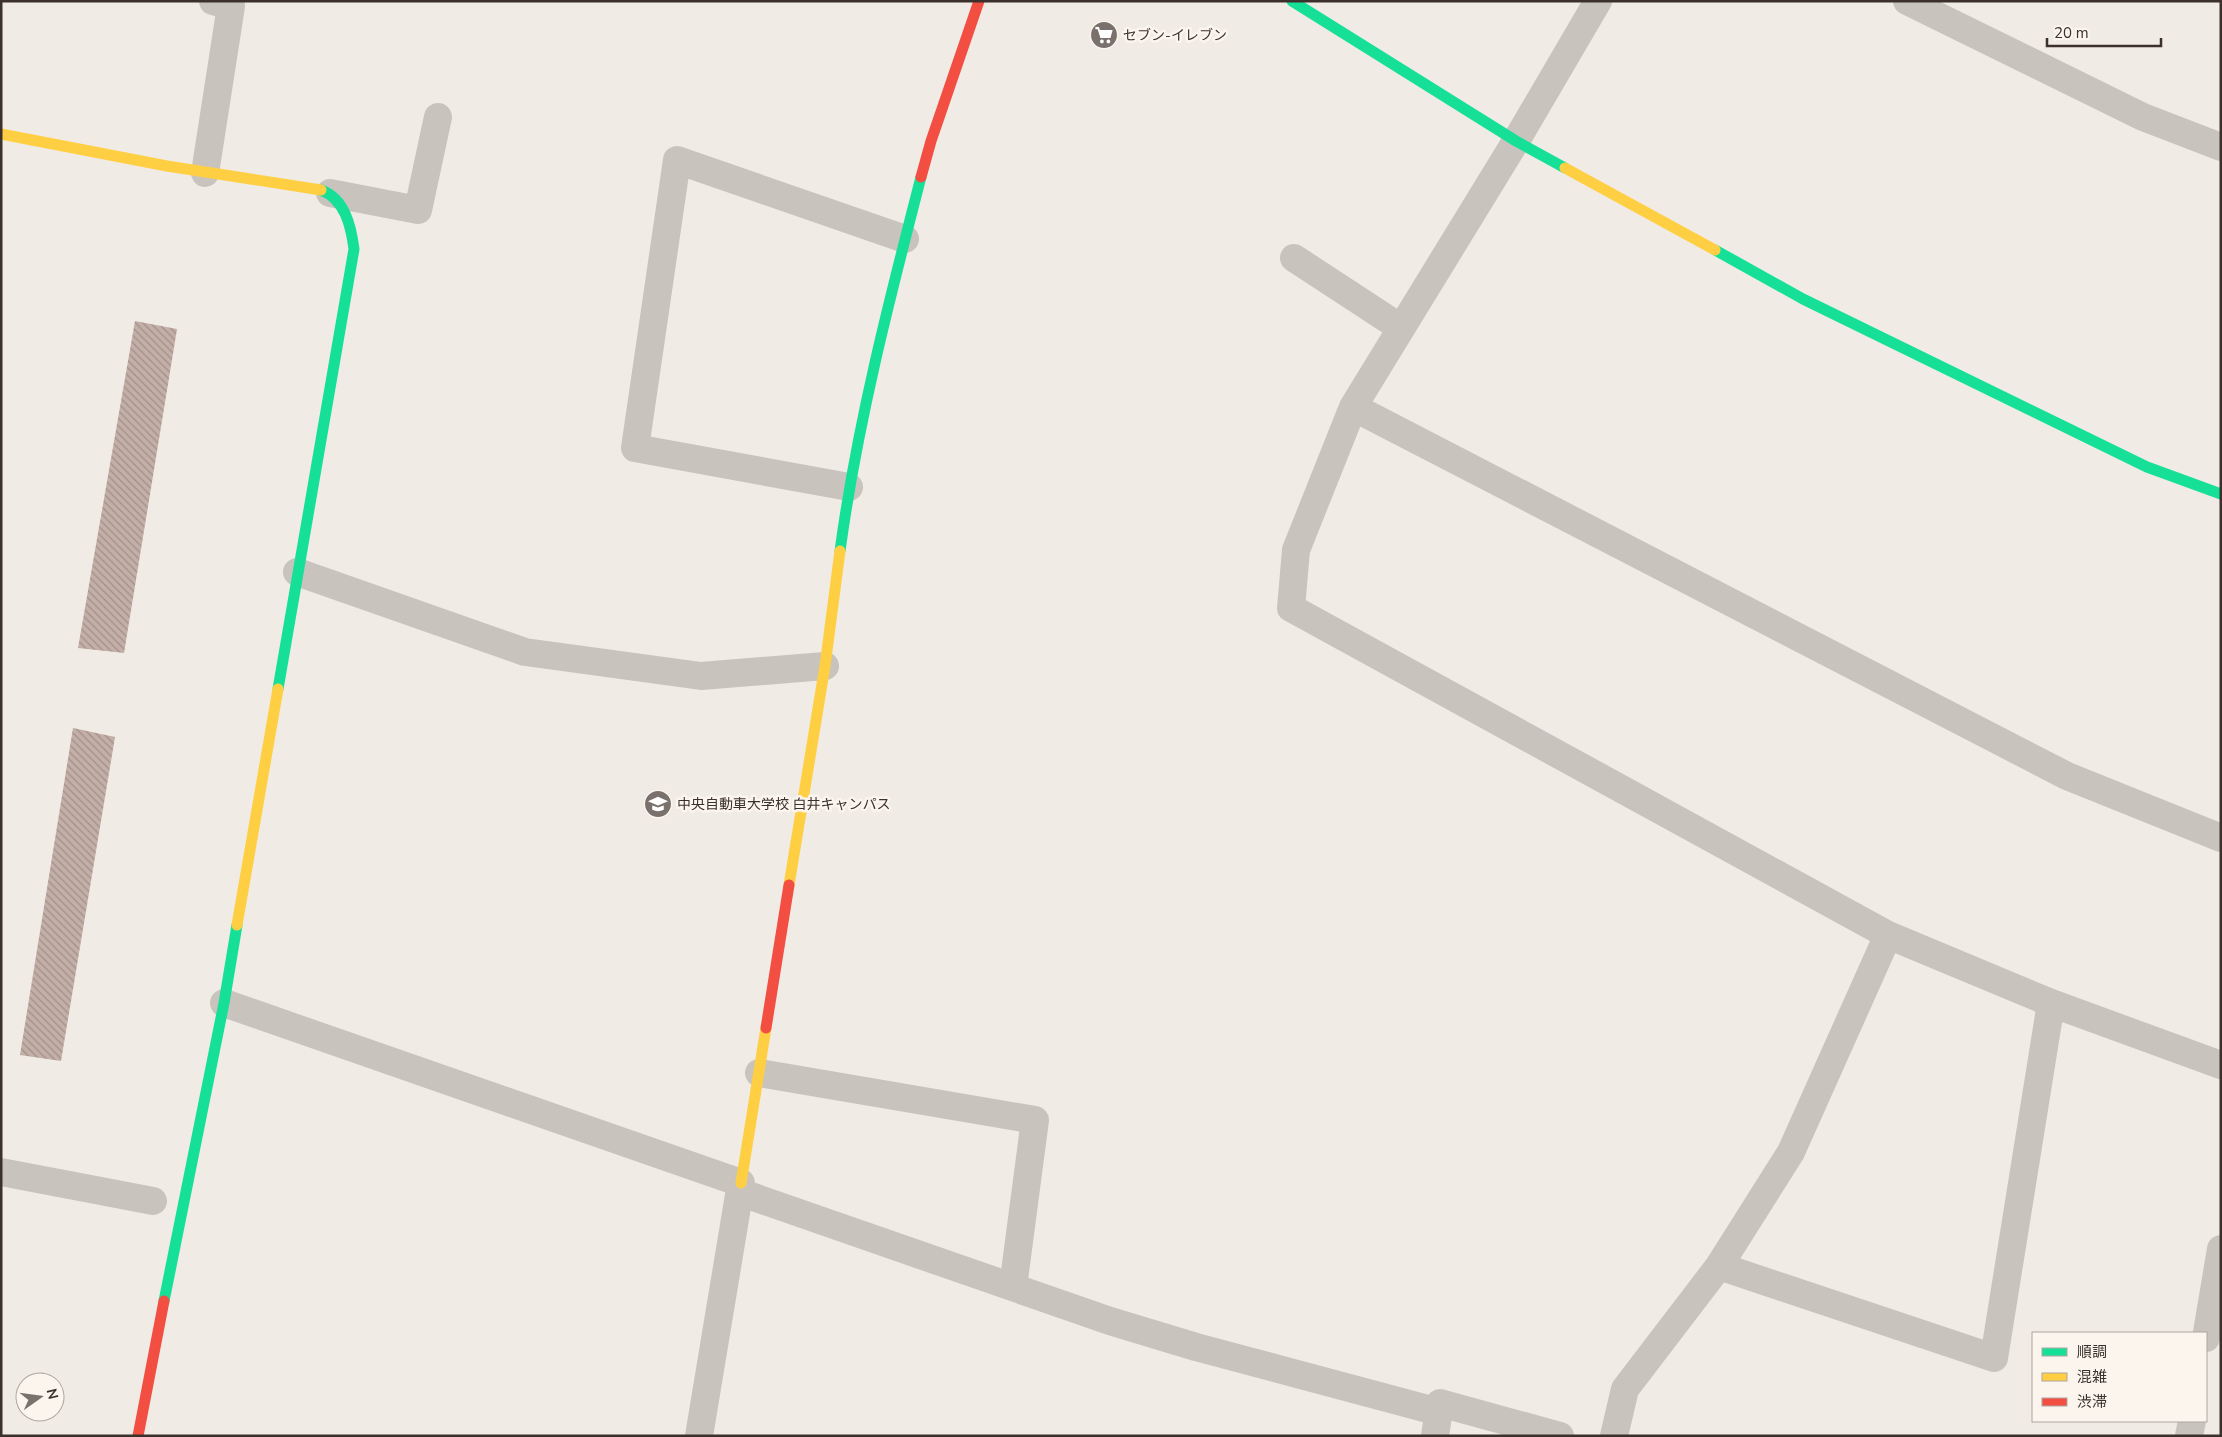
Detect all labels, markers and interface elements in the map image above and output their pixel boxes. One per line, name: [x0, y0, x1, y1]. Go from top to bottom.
scale bar: [2047, 15, 2161, 47]
supermarket icon: セブン-イレブン: [1089, 20, 1119, 50]
text: 20 m: [2054, 23, 2089, 43]
place label: セブン-イレブン: [1123, 26, 1227, 45]
school or university icon: 中央自動車大学校 白井キャンパス: [643, 789, 673, 819]
place label: 中央自動車大学校 白井キャンパス: [677, 795, 891, 814]
legend: [2032, 1332, 2207, 1422]
text: 順調: [2077, 1342, 2107, 1362]
text: 混雑: [2077, 1367, 2107, 1387]
north arrow: [15, 1372, 65, 1422]
text: N: [42, 1387, 63, 1401]
text: 渋滞: [2077, 1392, 2107, 1412]

